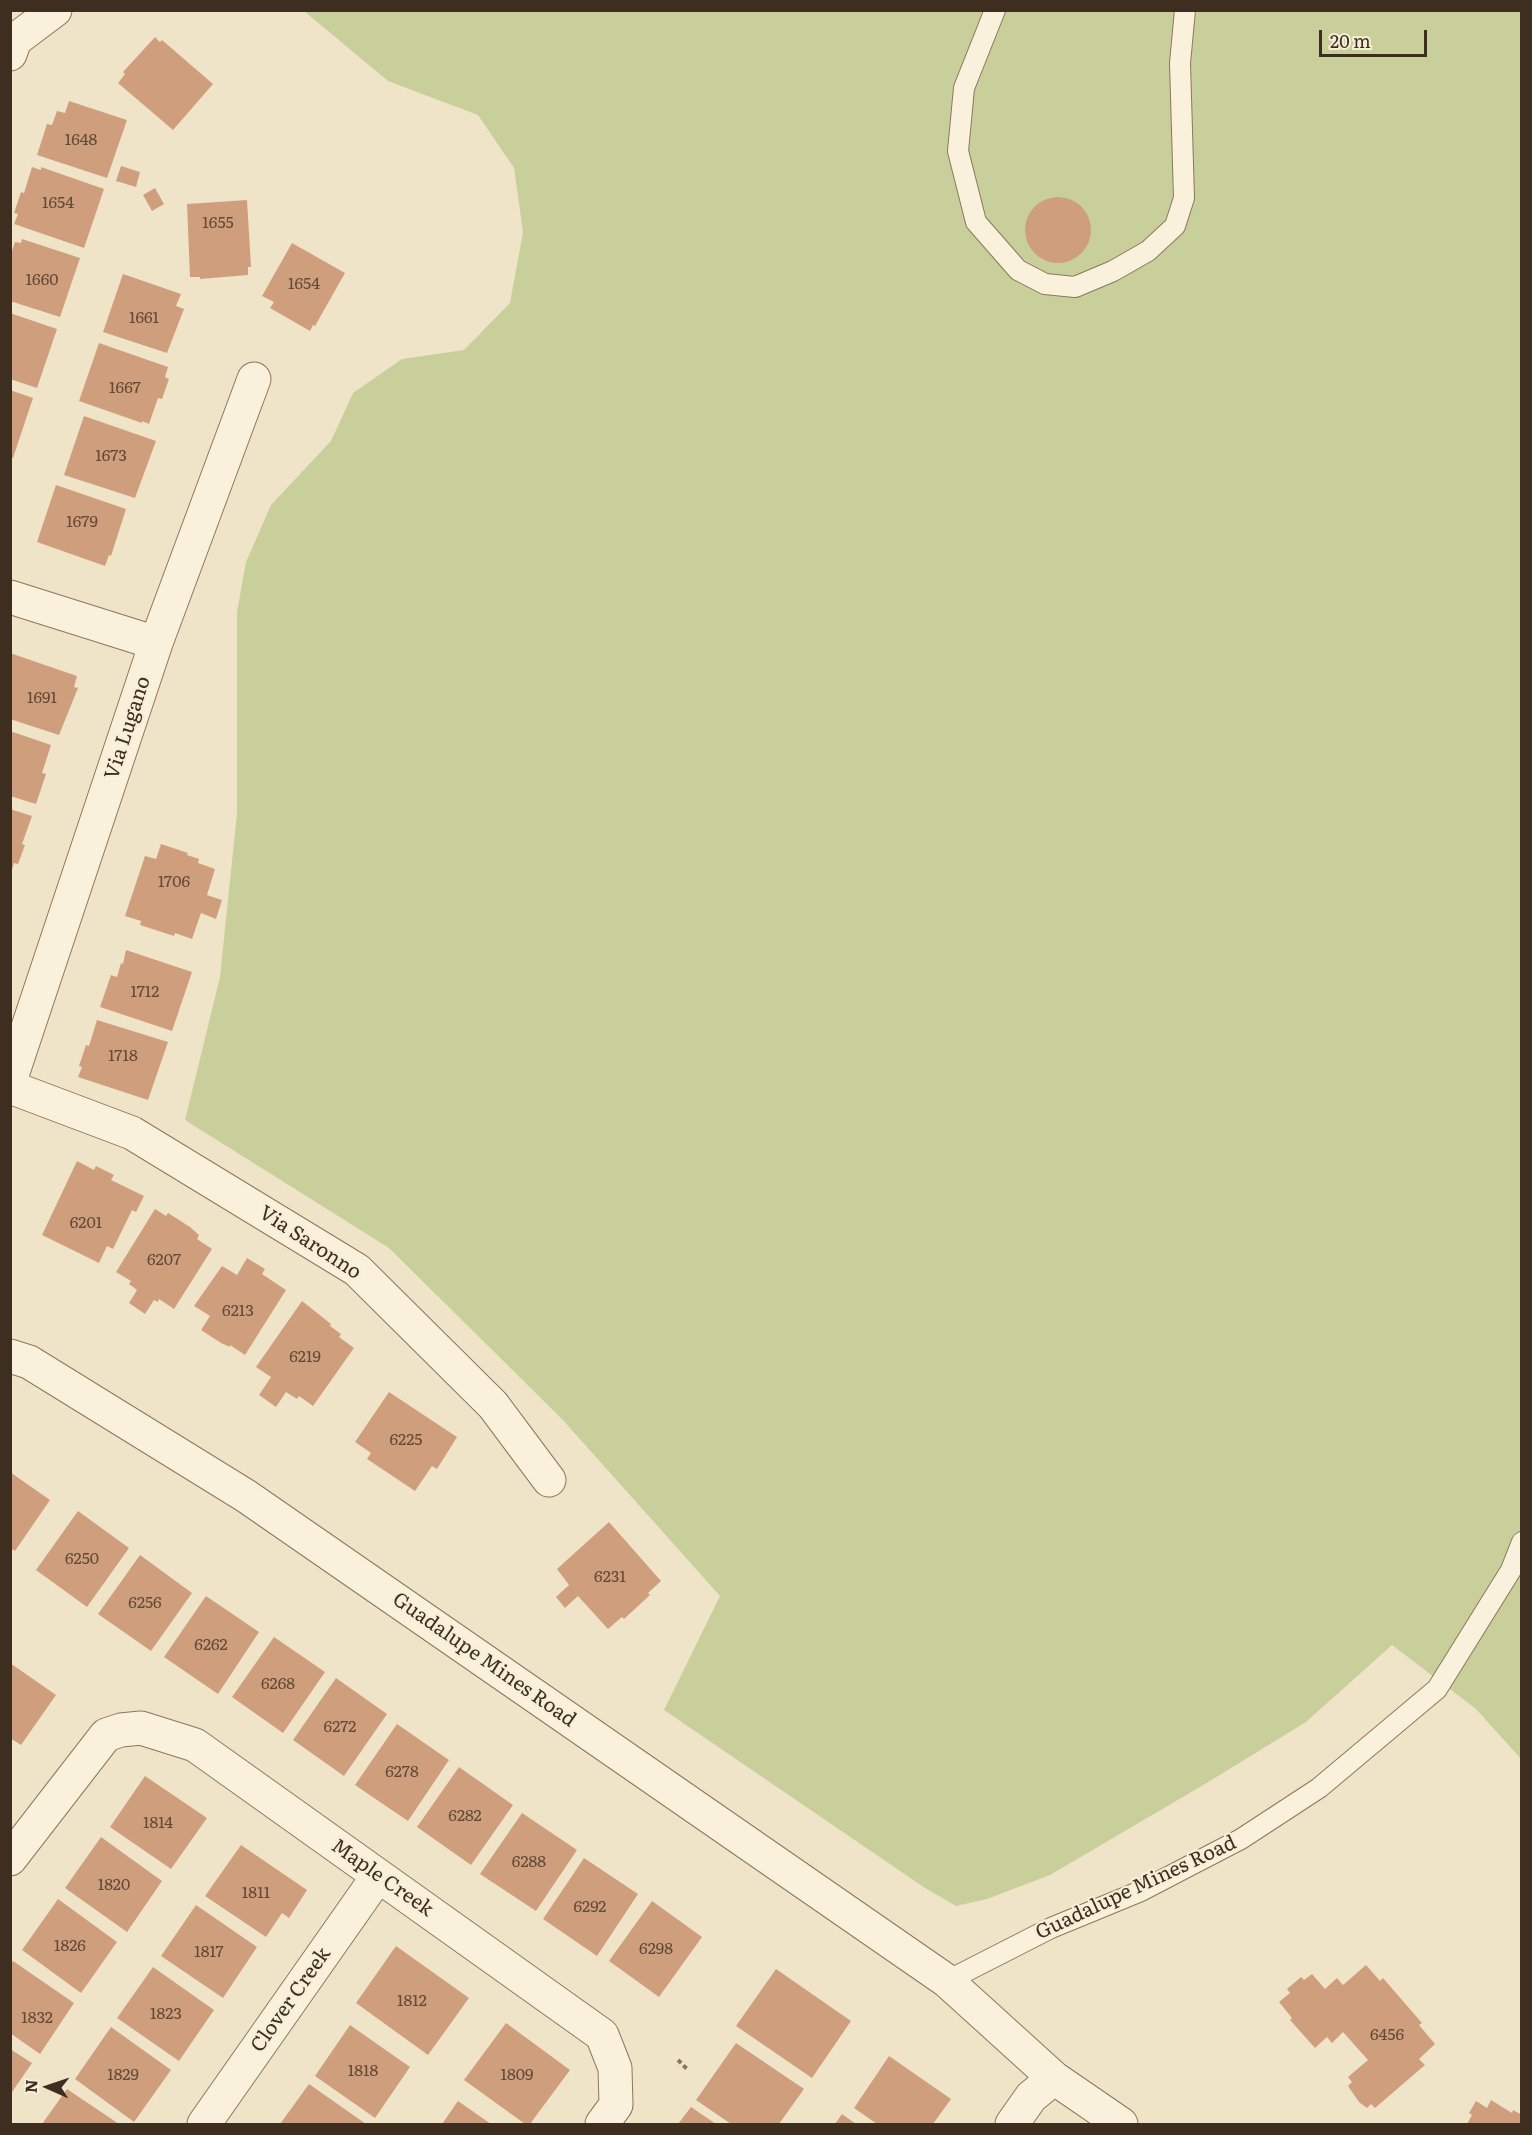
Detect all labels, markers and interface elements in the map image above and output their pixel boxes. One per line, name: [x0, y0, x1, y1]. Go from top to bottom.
scale bar: [1322, 18, 1430, 56]
text: 20 m: [1330, 27, 1371, 54]
house number: 1648: [65, 130, 97, 150]
house number: 1654: [42, 193, 74, 213]
house number: 1655: [202, 213, 234, 233]
house number: 1660: [26, 270, 58, 290]
house number: 1654: [288, 274, 320, 294]
house number: 1661: [129, 308, 159, 328]
house number: 1667: [109, 378, 141, 398]
house number: 1673: [95, 446, 127, 466]
house number: 1679: [66, 512, 98, 532]
street label: Via Lugano: [100, 673, 156, 783]
house number: 1691: [27, 688, 57, 708]
house number: 1706: [158, 872, 190, 892]
house number: 1712: [131, 982, 159, 1002]
house number: 1718: [108, 1046, 138, 1066]
street label: Via Saronno: [254, 1201, 366, 1285]
house number: 6201: [70, 1213, 102, 1233]
house number: 6207: [147, 1250, 181, 1270]
house number: 6213: [222, 1301, 254, 1321]
house number: 6219: [289, 1347, 321, 1367]
house number: 6225: [390, 1430, 422, 1450]
house number: 6250: [65, 1549, 99, 1569]
house number: 6231: [594, 1567, 626, 1587]
street label: Guadalupe Mines Road: [388, 1588, 580, 1732]
house number: 6256: [128, 1593, 162, 1613]
house number: 6262: [194, 1635, 228, 1655]
house number: 6268: [261, 1674, 295, 1694]
house number: 6272: [324, 1717, 356, 1737]
house number: 6278: [385, 1762, 419, 1782]
house number: 6282: [448, 1806, 482, 1826]
house number: 1814: [143, 1813, 173, 1833]
street label: Guadalupe Mines Road: [1032, 1831, 1240, 1945]
street label: Maple Creek: [326, 1834, 438, 1922]
house number: 6288: [512, 1852, 546, 1872]
house number: 1820: [98, 1875, 130, 1895]
house number: 1811: [242, 1883, 270, 1903]
house number: 6292: [574, 1897, 606, 1917]
house number: 1826: [54, 1936, 86, 1956]
house number: 6298: [639, 1939, 673, 1959]
house number: 1817: [194, 1942, 224, 1962]
street label: Clover Creek: [246, 1943, 336, 2057]
house number: 1812: [397, 1991, 427, 2011]
house number: 1823: [150, 2004, 182, 2024]
house number: 1832: [21, 2008, 53, 2028]
house number: 6456: [1370, 2025, 1404, 2045]
north arrow: [18, 2057, 78, 2117]
house number: 1818: [348, 2061, 378, 2081]
house number: 1829: [107, 2065, 139, 2085]
house number: 1809: [501, 2065, 533, 2085]
text: N: [18, 2079, 42, 2093]

